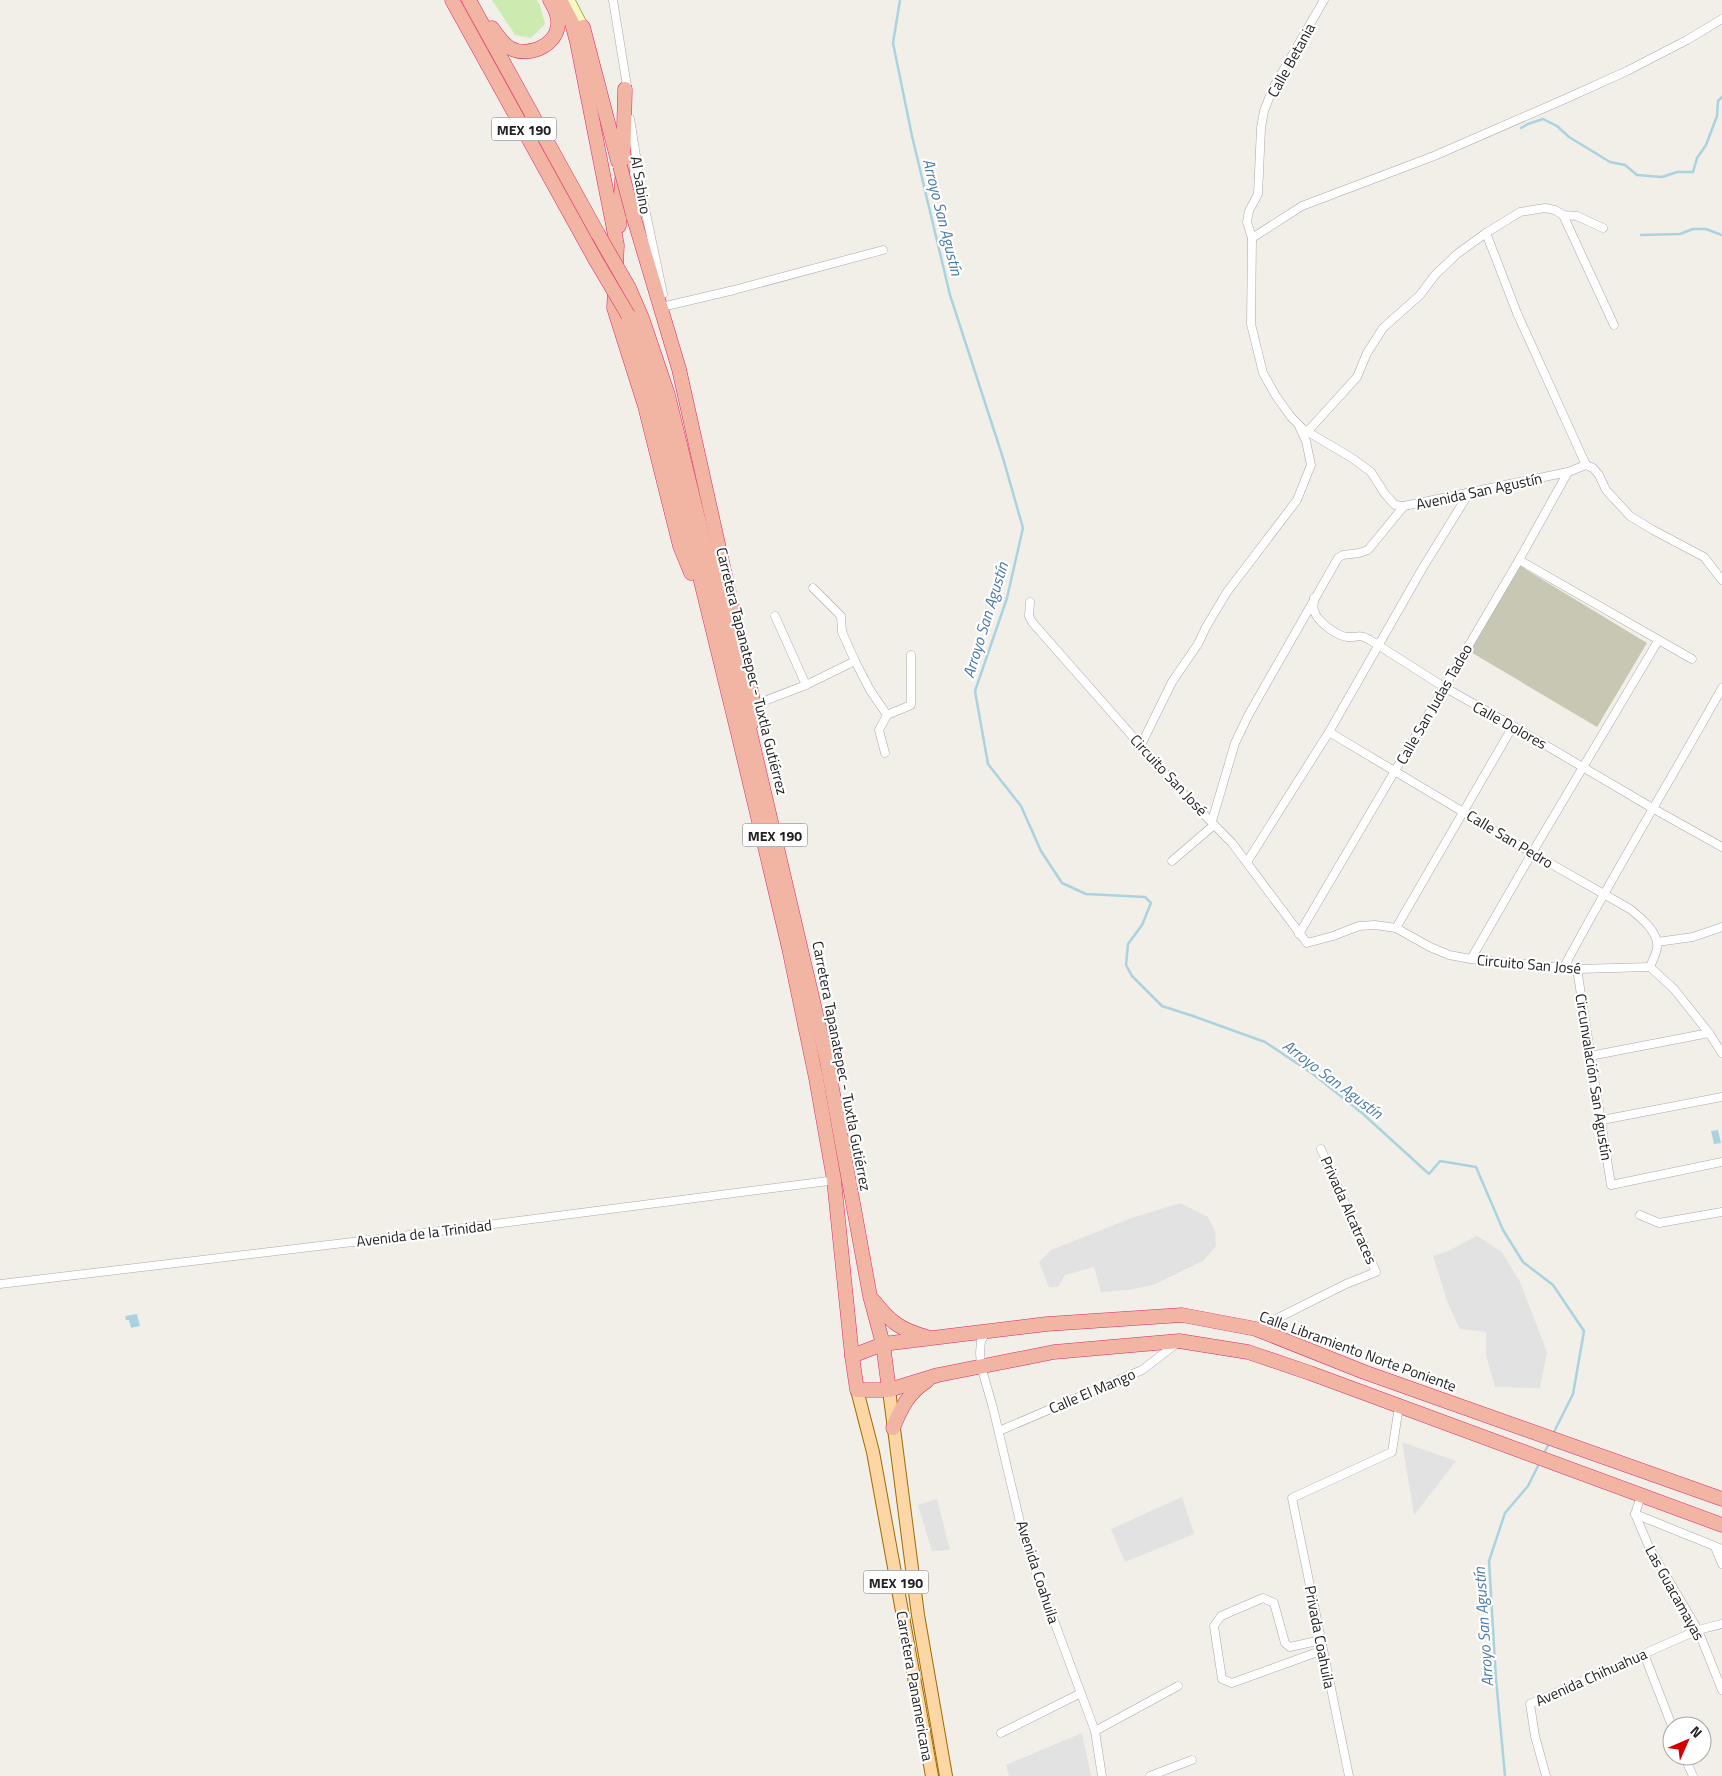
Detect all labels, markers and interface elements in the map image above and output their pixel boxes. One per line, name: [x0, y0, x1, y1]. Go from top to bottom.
street label: Calle Betania: [1261, 18, 1321, 101]
road number: MEX 190: [492, 118, 556, 140]
street label: Al Sabino: [625, 154, 657, 216]
water label: Arroyo San Agustín: [917, 156, 969, 279]
street label: Avenida San Agustín: [1414, 466, 1544, 516]
street label: Carretera Tapanatepec - Tuxtla Gutiérrez: [710, 545, 794, 797]
water label: Arroyo San Agustín: [956, 558, 1014, 681]
street label: Calle San Judas Tadeo: [1390, 639, 1478, 769]
street label: Calle Dolores: [1469, 695, 1551, 755]
street label: Circuito San José: [1125, 729, 1213, 821]
street label: Calle San Pedro: [1462, 804, 1558, 874]
road number: MEX 190: [742, 824, 808, 846]
street label: Carretera Tapanatepec - Tuxtla Gutiérrez: [806, 939, 878, 1193]
street label: Circuito San José: [1476, 948, 1582, 980]
street label: Circunvalación San Agustín: [1569, 992, 1619, 1162]
water label: Arroyo San Agustín: [1278, 1033, 1389, 1125]
street label: Privada Alcatraces: [1315, 1152, 1383, 1268]
street label: Avenida de la Trinidad: [355, 1213, 493, 1253]
street label: Calle Libramiento Norte Poniente: [1256, 1305, 1460, 1397]
street label: Calle El Mango: [1045, 1362, 1139, 1420]
street label: Avenida Coahuila: [1011, 1517, 1066, 1627]
street label: Las Guacamayas: [1639, 1541, 1711, 1645]
water label: Arroyo San Agustín: [1467, 1565, 1499, 1688]
road number: MEX 190: [864, 1570, 928, 1594]
street label: Privada Coahuila: [1299, 1584, 1341, 1691]
street label: Carretera Panamericana: [890, 1609, 940, 1764]
street label: Avenida Chihuahua: [1532, 1642, 1651, 1712]
north arrow: [1662, 1716, 1712, 1766]
text: N: [1686, 1721, 1707, 1742]

